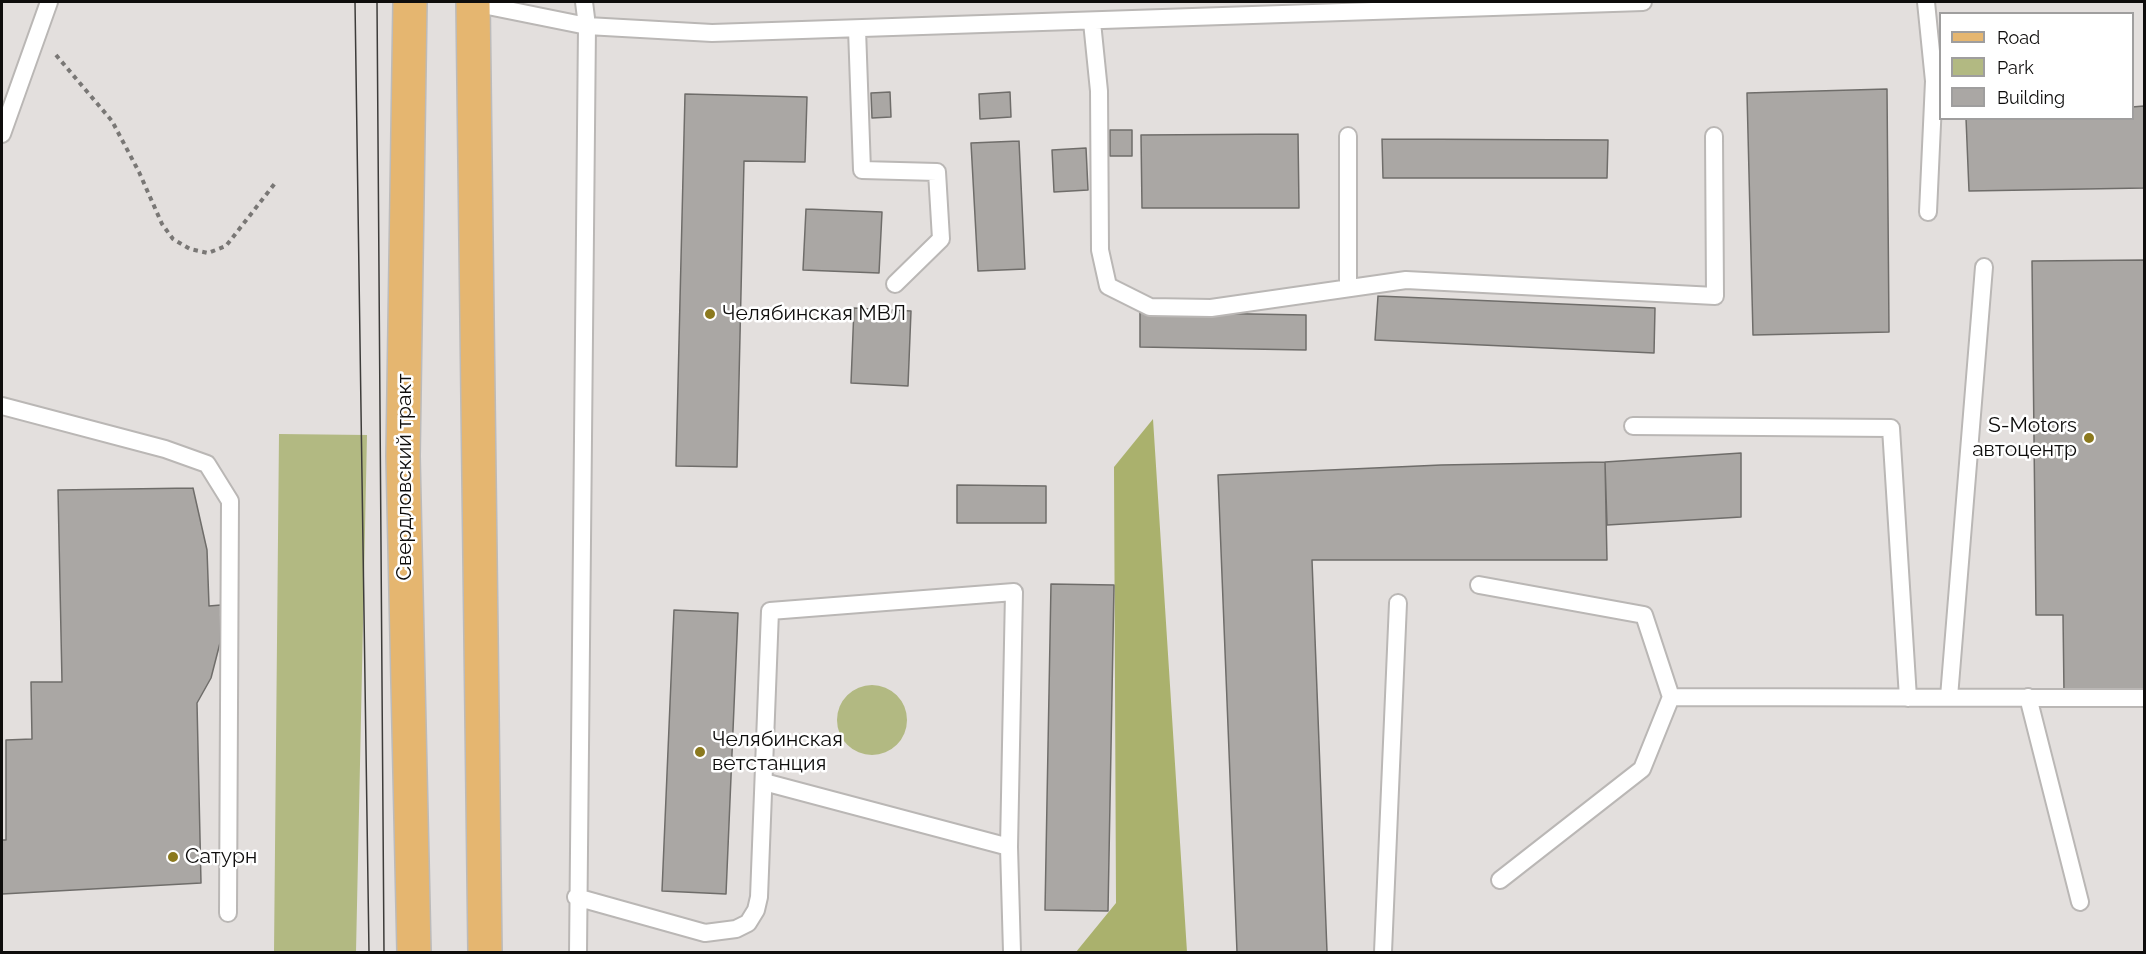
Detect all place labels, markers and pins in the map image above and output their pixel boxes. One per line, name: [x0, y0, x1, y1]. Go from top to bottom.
place label: Челябинская МВЛ: [722, 301, 906, 327]
marker: Челябинская МВЛ: [703, 307, 717, 321]
place label: S-Motors автоцентр: [1972, 413, 2077, 463]
marker: S-Motors автоцентр: [2082, 431, 2096, 445]
place label: Челябинская ветстанция: [712, 727, 843, 777]
marker: Челябинская ветстанция: [693, 745, 707, 759]
place label: Сатурн: [185, 844, 257, 870]
marker: Сатурн: [166, 850, 180, 864]

